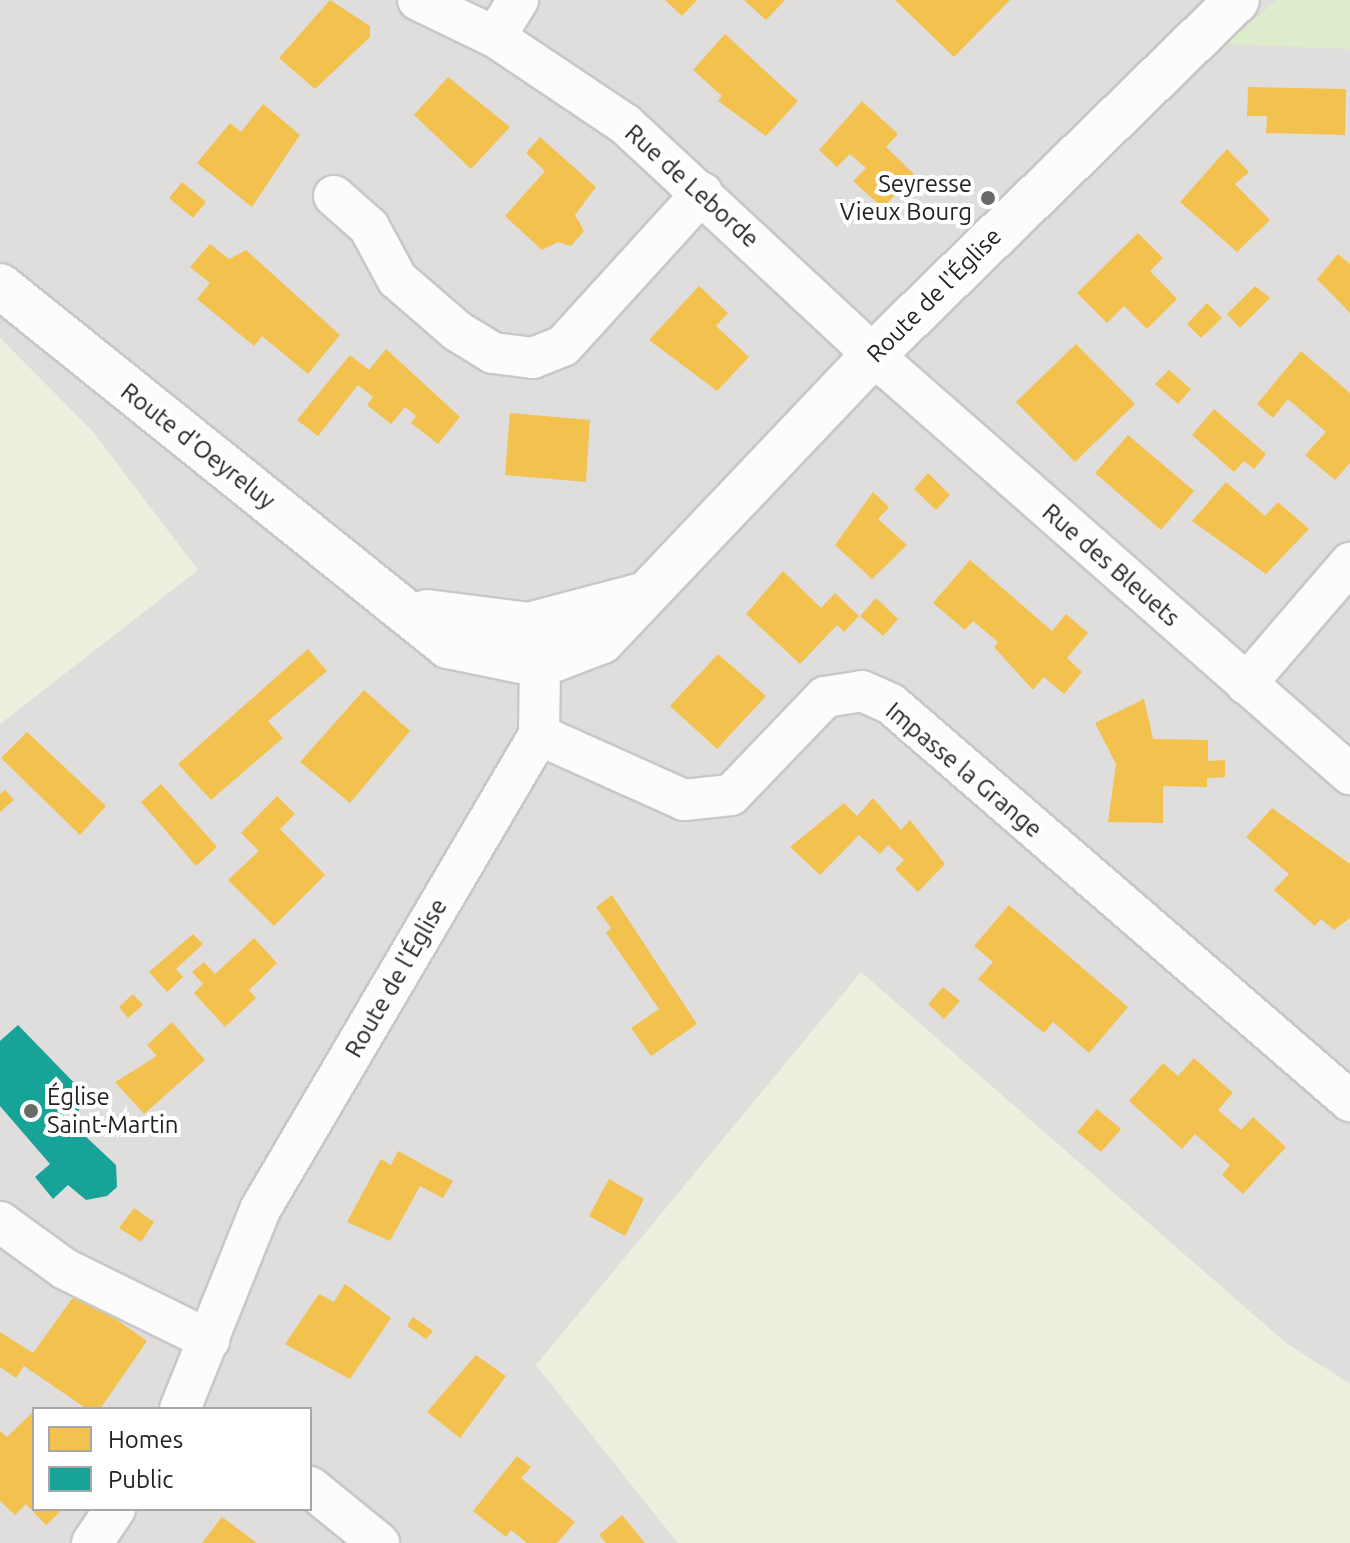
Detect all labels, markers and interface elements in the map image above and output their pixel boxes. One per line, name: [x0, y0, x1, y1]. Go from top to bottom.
street label: Rue de Leborde: [619, 118, 765, 254]
place label: Seyresse Vieux Bourg: [840, 170, 972, 226]
marker: Seyresse Vieux Bourg: [979, 189, 997, 207]
street label: Route de l'Église: [861, 222, 1007, 368]
street label: Route d'Oeyreluy: [115, 377, 281, 515]
street label: Rue des Bleuets: [1037, 498, 1185, 632]
street label: Impasse la Grange: [880, 696, 1048, 844]
street label: Route de l'Église: [339, 894, 453, 1062]
place label: Église Saint-Martin: [47, 1083, 178, 1139]
marker: Église Saint-Martin: [22, 1102, 40, 1120]
legend: [32, 1407, 312, 1511]
text: Homes: [108, 1426, 183, 1453]
text: Public: [108, 1466, 173, 1493]

